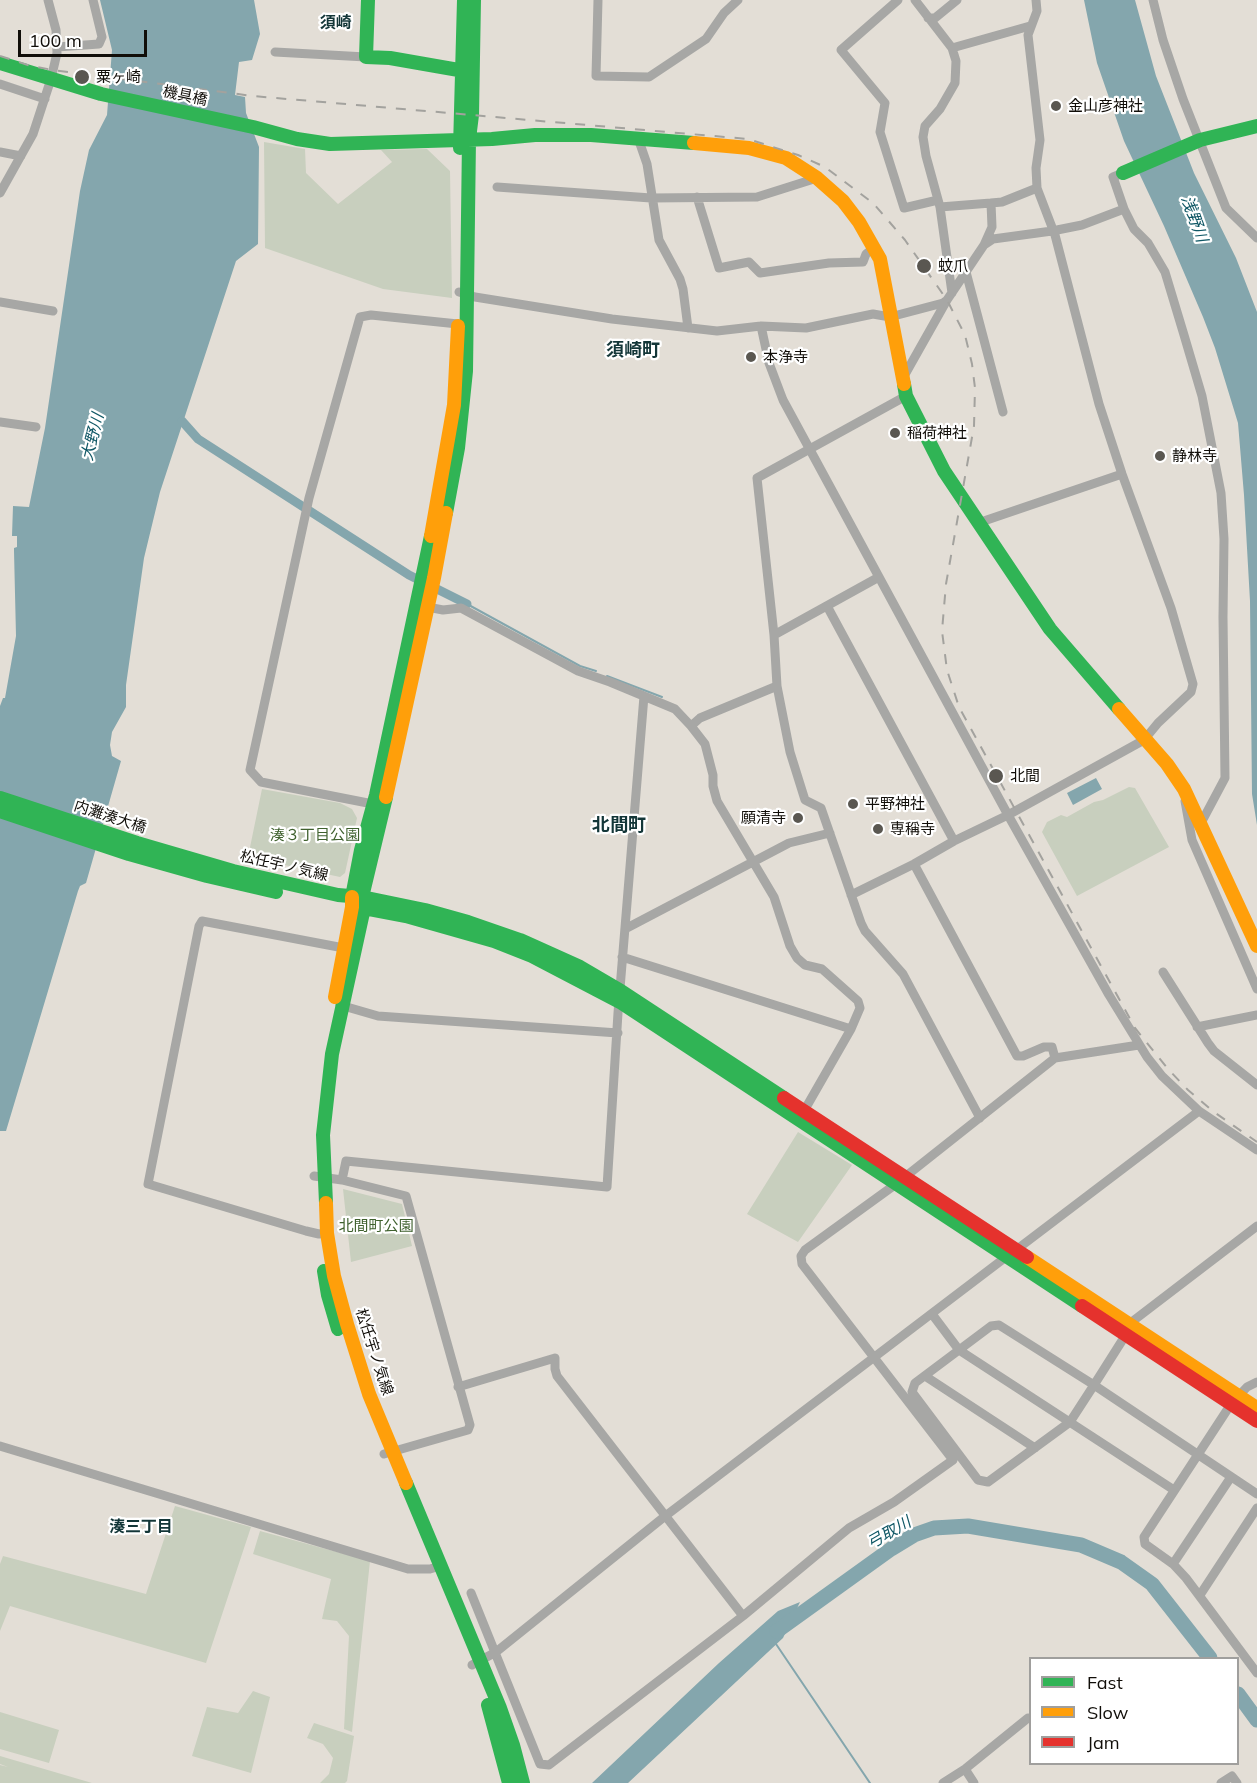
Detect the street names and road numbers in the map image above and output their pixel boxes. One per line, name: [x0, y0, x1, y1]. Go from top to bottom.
street label: 機具橋: [161, 83, 209, 109]
street label: 内灘湊大橋: [72, 797, 148, 837]
street label: 松任宇ノ気線: [238, 847, 330, 885]
street label: 松任宇ノ気線: [352, 1306, 396, 1398]

